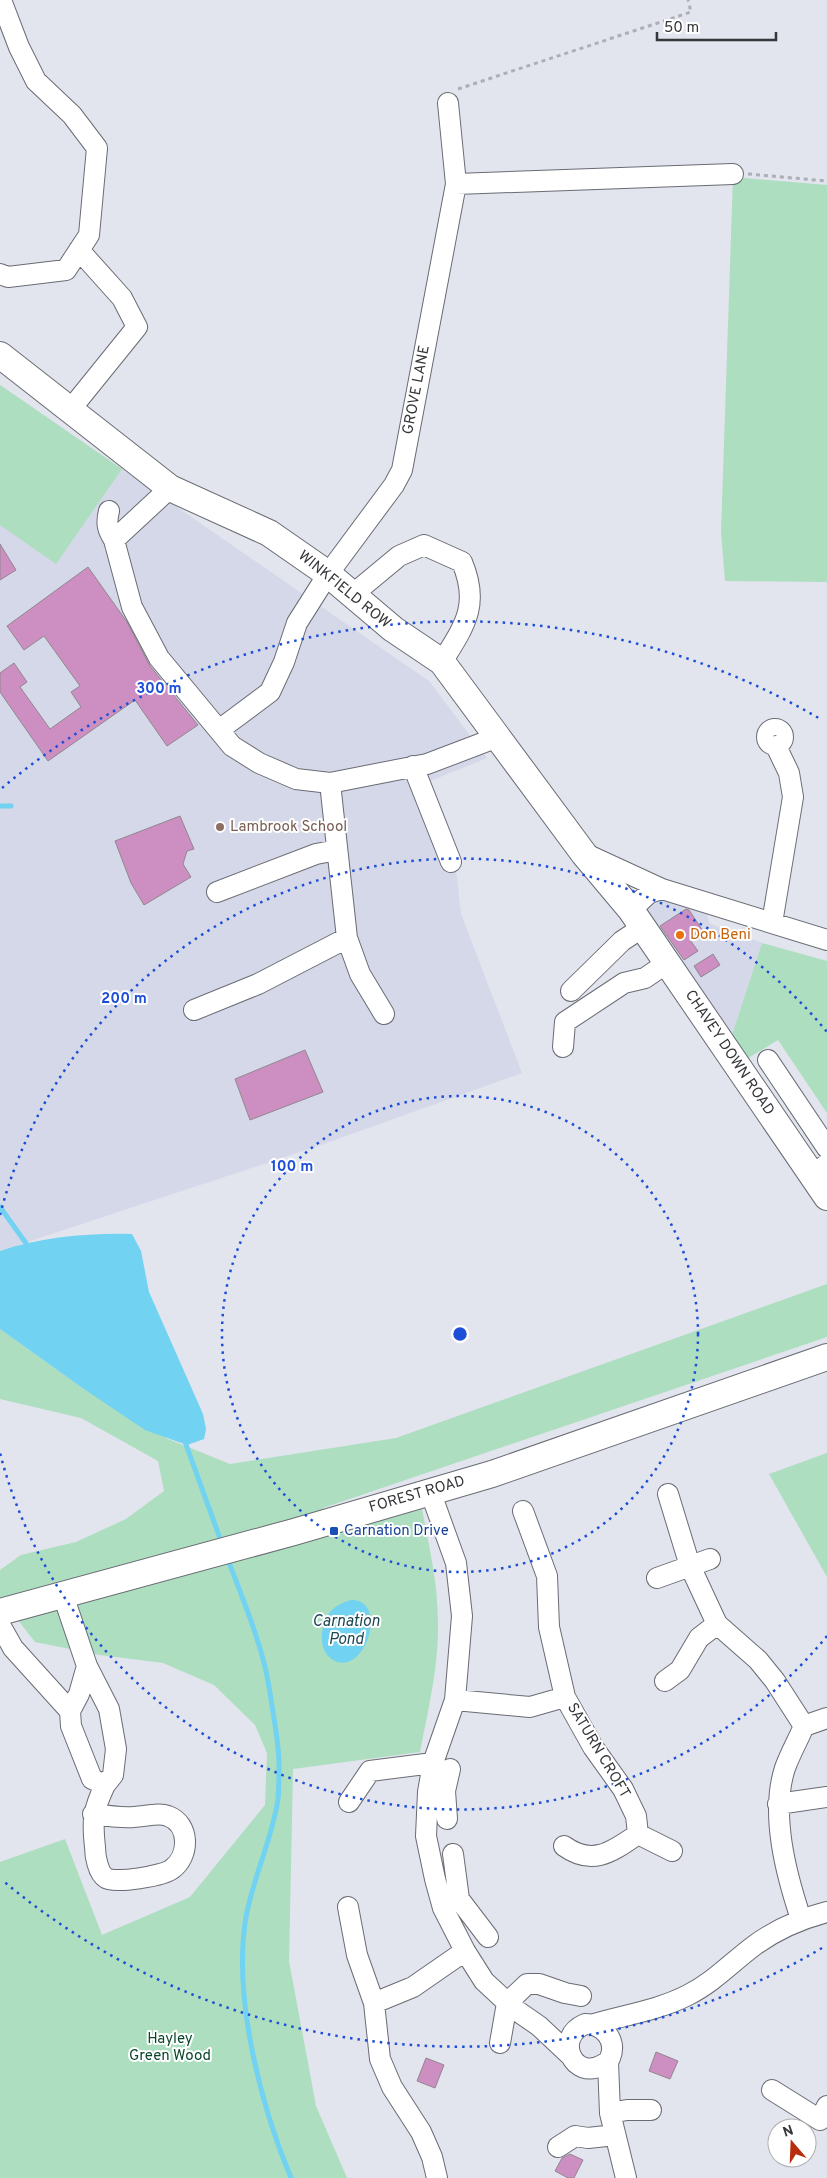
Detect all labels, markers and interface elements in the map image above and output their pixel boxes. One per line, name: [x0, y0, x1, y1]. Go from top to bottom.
scale bar: [657, 10, 776, 42]
text: 50 m: [664, 19, 699, 38]
street label: GROVE LANE: [399, 344, 435, 436]
street label: WINKFIELD ROW: [294, 547, 394, 633]
text: 300 m: [136, 680, 182, 699]
place label: Lambrook School: [230, 818, 347, 837]
marker: Lambrook School: [214, 821, 226, 833]
place label: Don Beni: [690, 926, 751, 945]
marker: Don Beni: [674, 929, 686, 941]
street label: CHAVEY DOWN ROAD: [680, 987, 778, 1119]
text: 200 m: [101, 990, 147, 1009]
text: 100 m: [271, 1158, 313, 1177]
centre of rings: [451, 1325, 469, 1343]
street label: FOREST ROAD: [367, 1472, 467, 1518]
place label: Carnation Drive: [344, 1522, 449, 1541]
marker: Carnation Drive: [328, 1525, 340, 1537]
water label: Carnation Pond: [312, 1612, 380, 1650]
street label: SATURN CROFT: [562, 1700, 634, 1802]
park label: Hayley Green Wood: [129, 2030, 211, 2066]
north arrow: [767, 2118, 817, 2168]
text: N: [781, 2122, 796, 2142]

